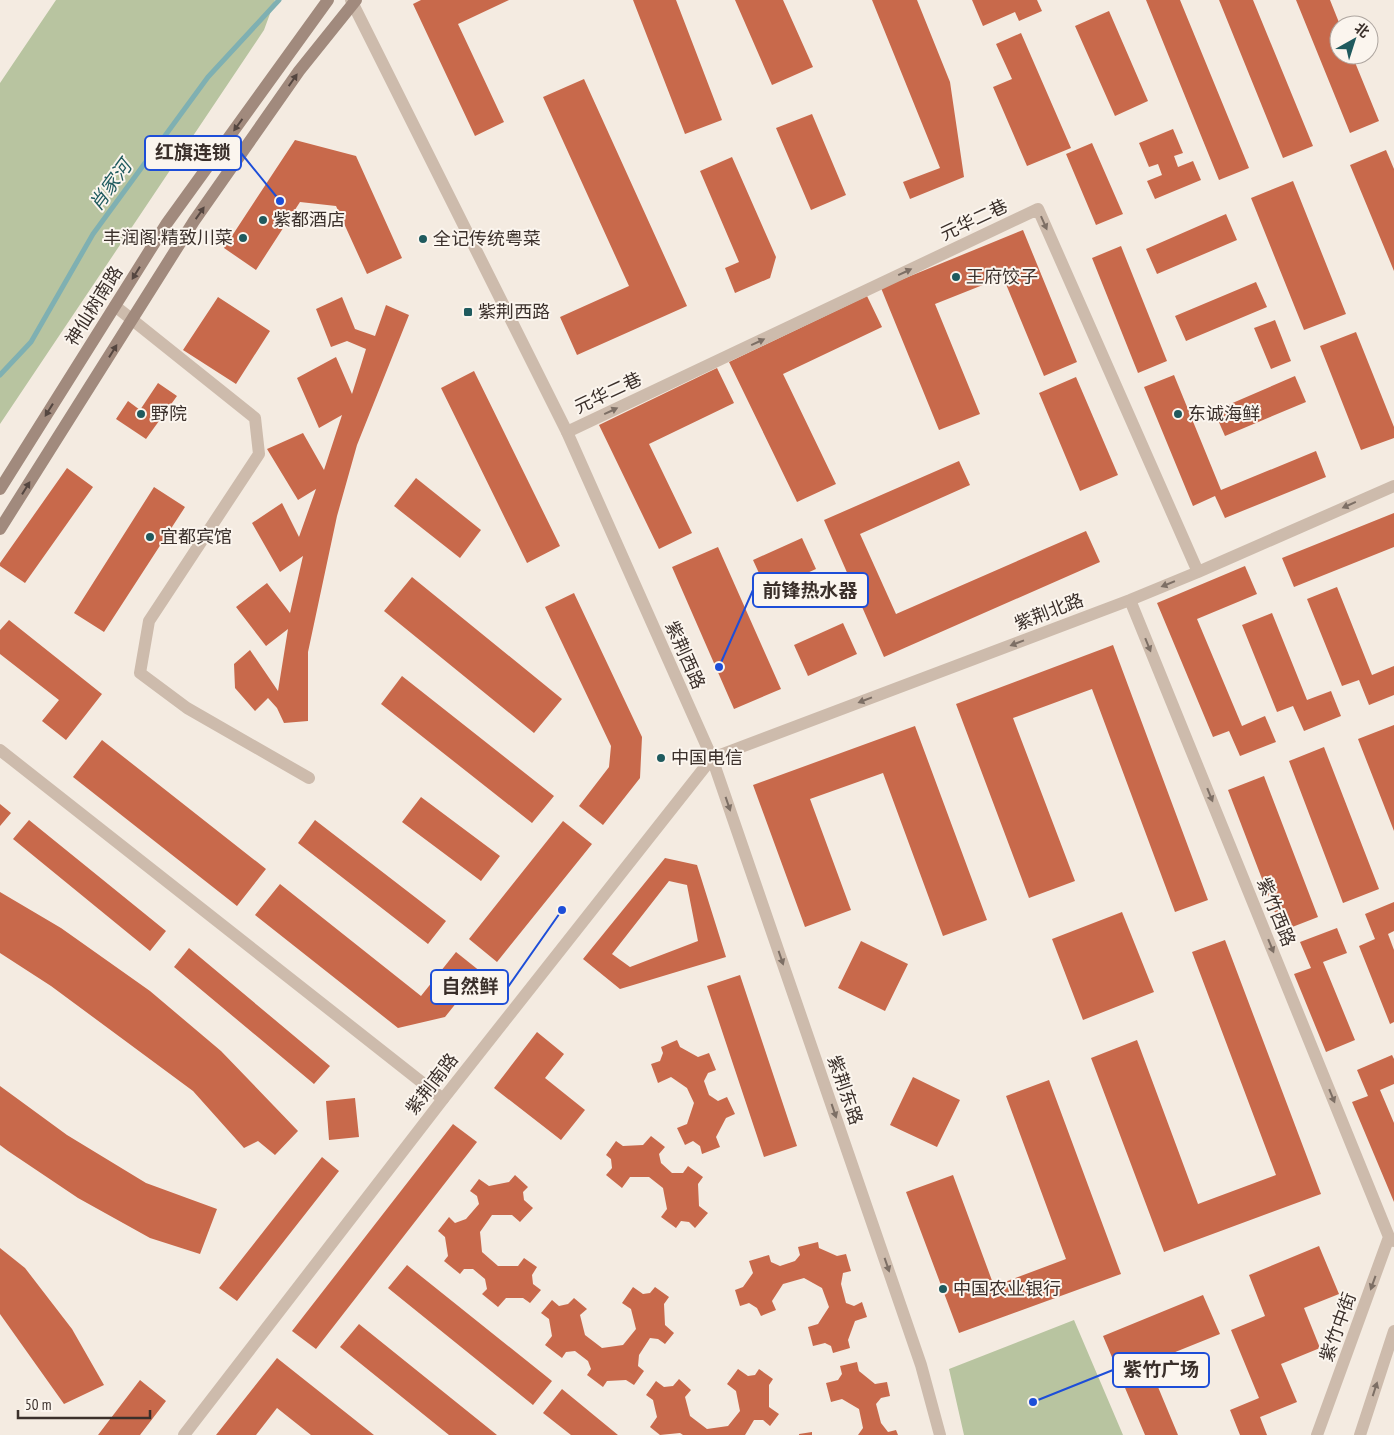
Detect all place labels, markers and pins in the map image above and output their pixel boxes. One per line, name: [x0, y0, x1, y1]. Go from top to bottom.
callout: 红旗连锁: [145, 136, 241, 170]
place label: 紫都酒店: [273, 208, 345, 231]
marker: 紫都酒店: [257, 214, 269, 226]
place label: 丰润阁·精致川菜: [103, 226, 233, 249]
place label: 全记传统粤菜: [433, 227, 541, 250]
marker: 丰润阁·精致川菜: [237, 232, 249, 244]
marker: 全记传统粤菜: [417, 233, 429, 245]
place label: 王府饺子: [966, 265, 1038, 288]
marker: 王府饺子: [950, 271, 962, 283]
place label: 紫荆西路: [478, 300, 550, 323]
marker: 紫荆西路: [462, 306, 474, 318]
place label: 野院: [151, 402, 187, 425]
place label: 东诚海鲜: [1188, 402, 1260, 425]
marker: 野院: [135, 408, 147, 420]
marker: 东诚海鲜: [1172, 408, 1184, 420]
place label: 宜都宾馆: [160, 525, 232, 548]
marker: 宜都宾馆: [144, 531, 156, 543]
callout: 前锋热水器: [753, 573, 868, 607]
place label: 中国电信: [671, 746, 743, 769]
marker: 中国电信: [655, 752, 667, 764]
callout: 自然鲜: [431, 970, 508, 1004]
place label: 中国农业银行: [953, 1277, 1061, 1300]
marker: 中国农业银行: [937, 1283, 949, 1295]
callout: 紫竹广场: [1113, 1353, 1209, 1387]

